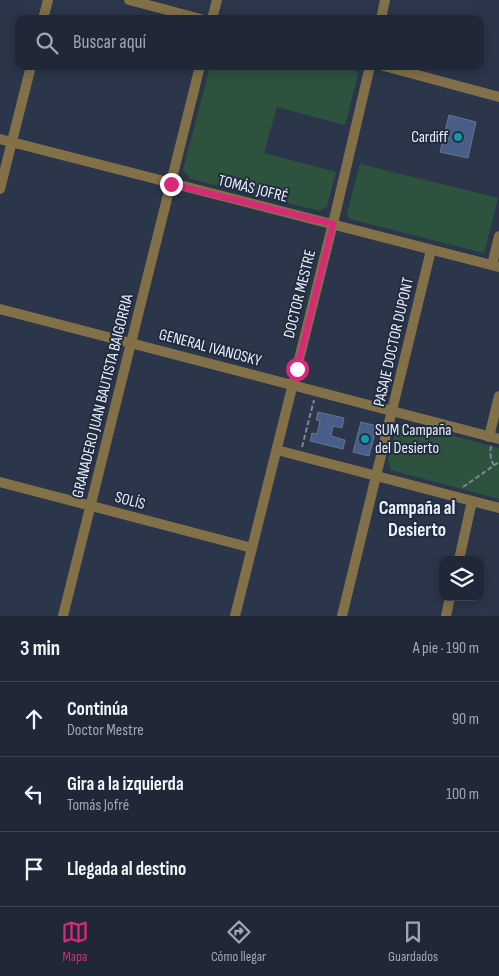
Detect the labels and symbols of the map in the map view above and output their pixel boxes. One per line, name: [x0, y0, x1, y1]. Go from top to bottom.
place label: Cardiff: [411, 128, 449, 147]
marker: Cardiff: [452, 131, 464, 143]
street label: TOMÁS JOFRÉ: [216, 171, 290, 207]
route end: [160, 173, 183, 196]
street label: DOCTOR MESTRE: [280, 248, 320, 340]
street label: PASAJE DOCTOR DUPONT: [370, 275, 418, 408]
street label: GRANADERO JUAN BAUTISTA BAIGORRIA: [68, 292, 138, 500]
street label: GENERAL IVANOSKY: [157, 325, 264, 371]
route start: [286, 358, 309, 381]
place label: SUM Campaña del Desierto: [375, 421, 452, 458]
marker: SUM Campaña del Desierto: [359, 433, 371, 445]
street label: SOLÍS: [113, 488, 147, 514]
district label: Campaña al Desierto: [379, 497, 455, 542]

